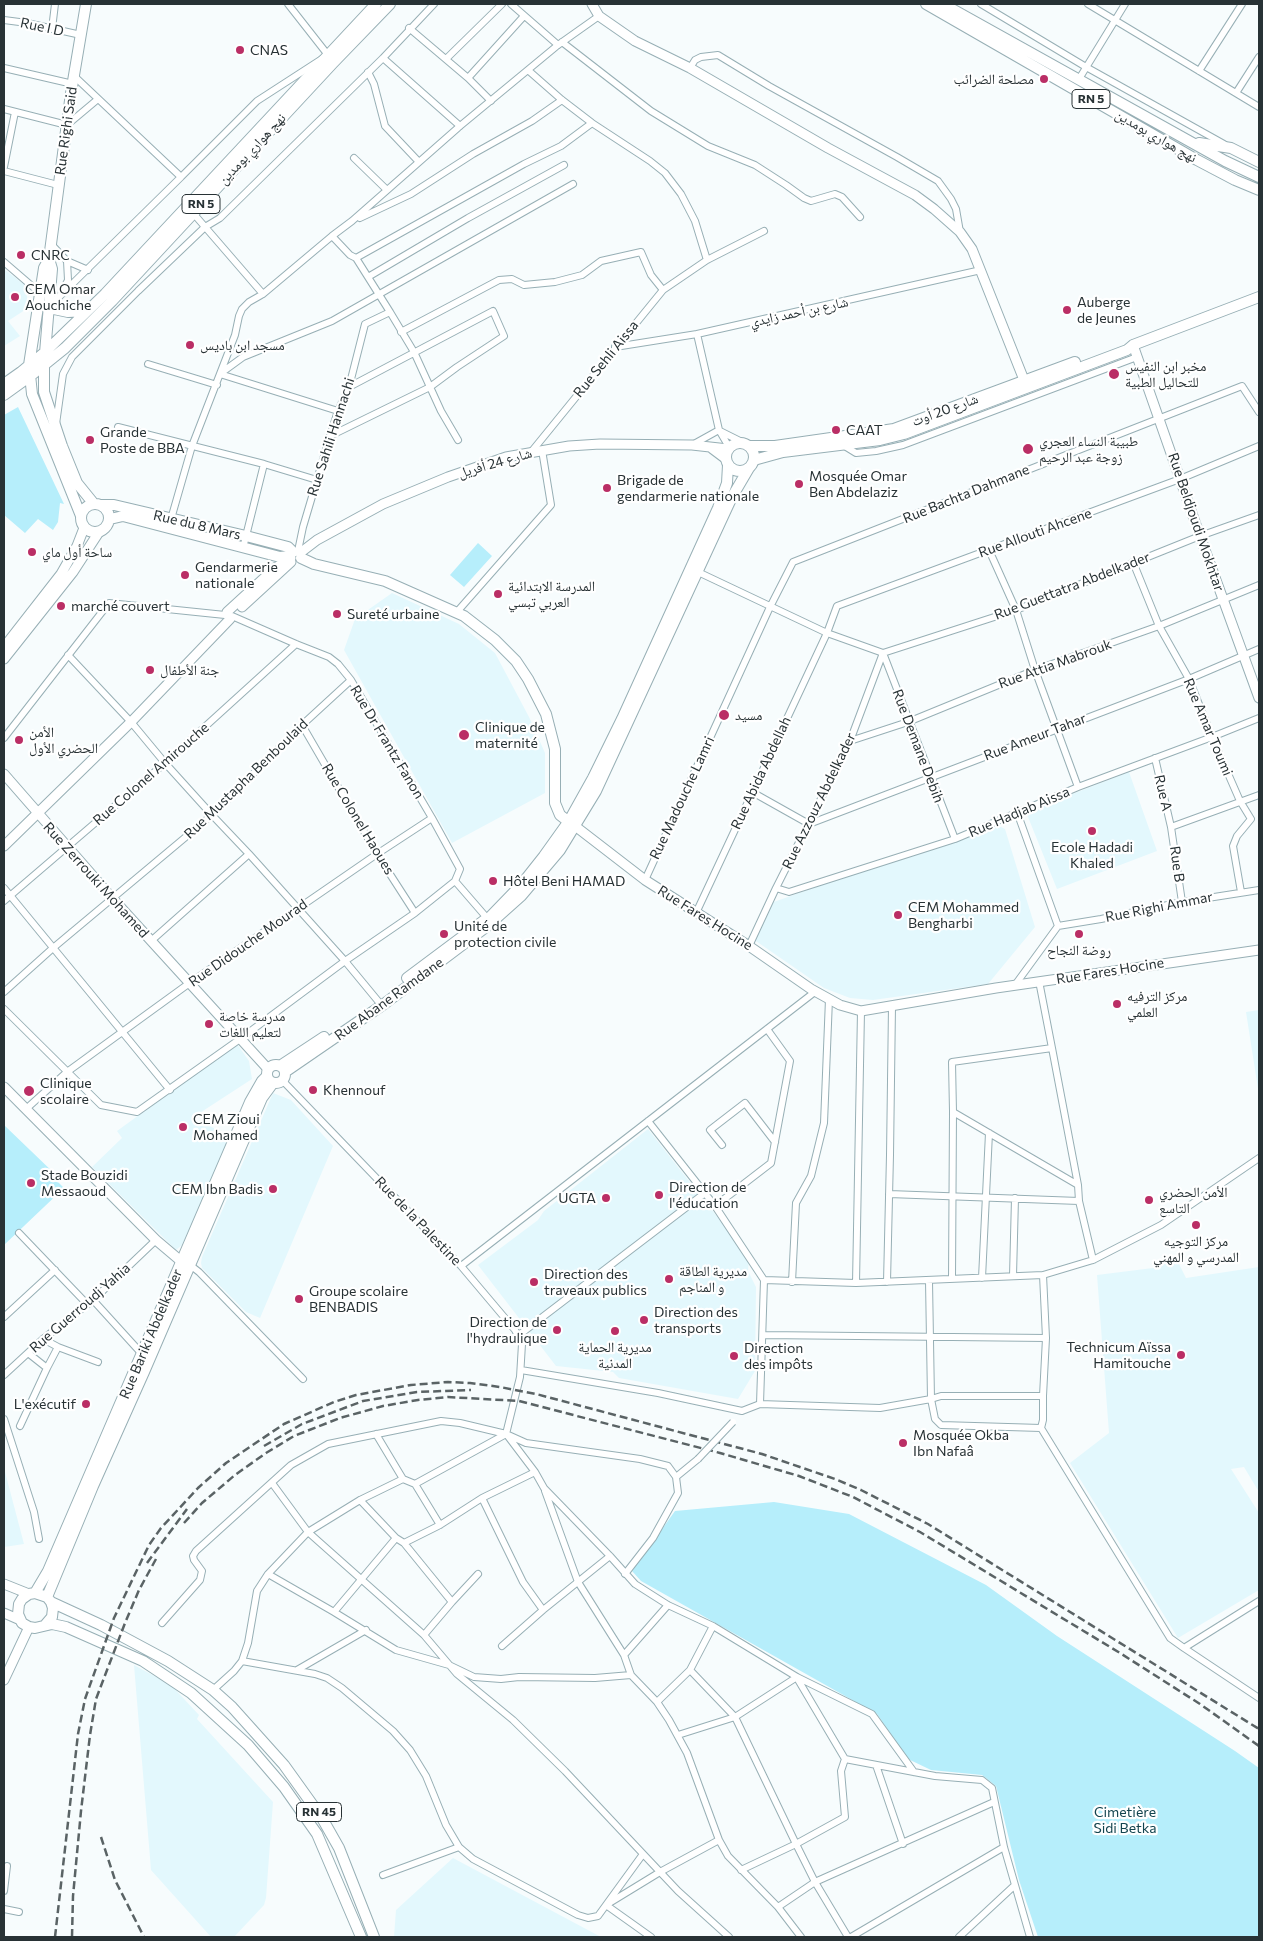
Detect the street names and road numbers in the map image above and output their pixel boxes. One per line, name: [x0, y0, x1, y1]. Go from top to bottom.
street label: Rue I D: [19, 14, 65, 40]
street label: Rue Righi Said: [51, 86, 81, 176]
road number: RN 5: [1072, 90, 1110, 108]
street label: نهج هواري بومدين: [1112, 106, 1200, 166]
street label: نهج هواري بومدين: [215, 110, 289, 188]
road number: RN 5: [182, 194, 220, 213]
street label: شارع بن أحمد زايدي: [748, 293, 850, 331]
street label: Rue Sehli Aissa: [570, 317, 642, 401]
street label: Rue Sahili Hannachi: [304, 375, 358, 499]
street label: شارع 20 أوت: [909, 390, 981, 430]
street label: شارع 24 أفريل: [456, 444, 534, 482]
street label: Rue Beldjoudi Mokhtar: [1164, 451, 1228, 593]
street label: Rue Bachta Dahmane: [900, 461, 1032, 527]
street label: Rue Allouti Ahcene: [976, 505, 1094, 561]
street label: Rue du 8 Mars: [152, 507, 242, 543]
street label: Rue Guettatra Abdelkader: [992, 549, 1152, 623]
street label: Rue Attia Mabrouk: [996, 636, 1114, 692]
street label: Rue Amar Toumi: [1180, 676, 1236, 778]
street label: Rue Dr Frantz Fanon: [347, 682, 427, 802]
street label: Rue Demane Debih: [889, 687, 947, 805]
street label: Rue Ameur Tahar: [981, 710, 1089, 764]
street label: Rue Abida Abdellah: [727, 714, 795, 832]
street label: Rue Mustapha Benboulaid: [181, 715, 311, 843]
street label: Rue Colonel Amirouche: [90, 719, 212, 829]
street label: Rue Azzouz Abdelkader: [779, 730, 859, 872]
street label: Rue Madouche Lamri: [646, 734, 718, 862]
street label: Rue Colonel Haoues: [318, 760, 398, 878]
street label: Rue A: [1151, 773, 1175, 813]
street label: Rue Hadjab Aissa: [966, 783, 1072, 841]
street label: Rue Zerrouki Mohamed: [40, 819, 152, 941]
street label: Rue B: [1166, 845, 1188, 883]
street label: Rue Fares Hocine: [654, 882, 756, 954]
street label: Rue Righi Ammar: [1104, 888, 1214, 926]
street label: Rue Didouche Mourad: [186, 896, 310, 990]
street label: Rue Abane Ramdane: [331, 954, 447, 1044]
street label: Rue Fares Hocine: [1055, 954, 1165, 988]
street label: Rue de la Palestine: [371, 1173, 465, 1269]
street label: Rue Guerroudj Yahia: [26, 1260, 134, 1356]
street label: Rue Bariki Abdelkader: [116, 1266, 186, 1402]
road number: RN 45: [296, 1802, 342, 1821]

